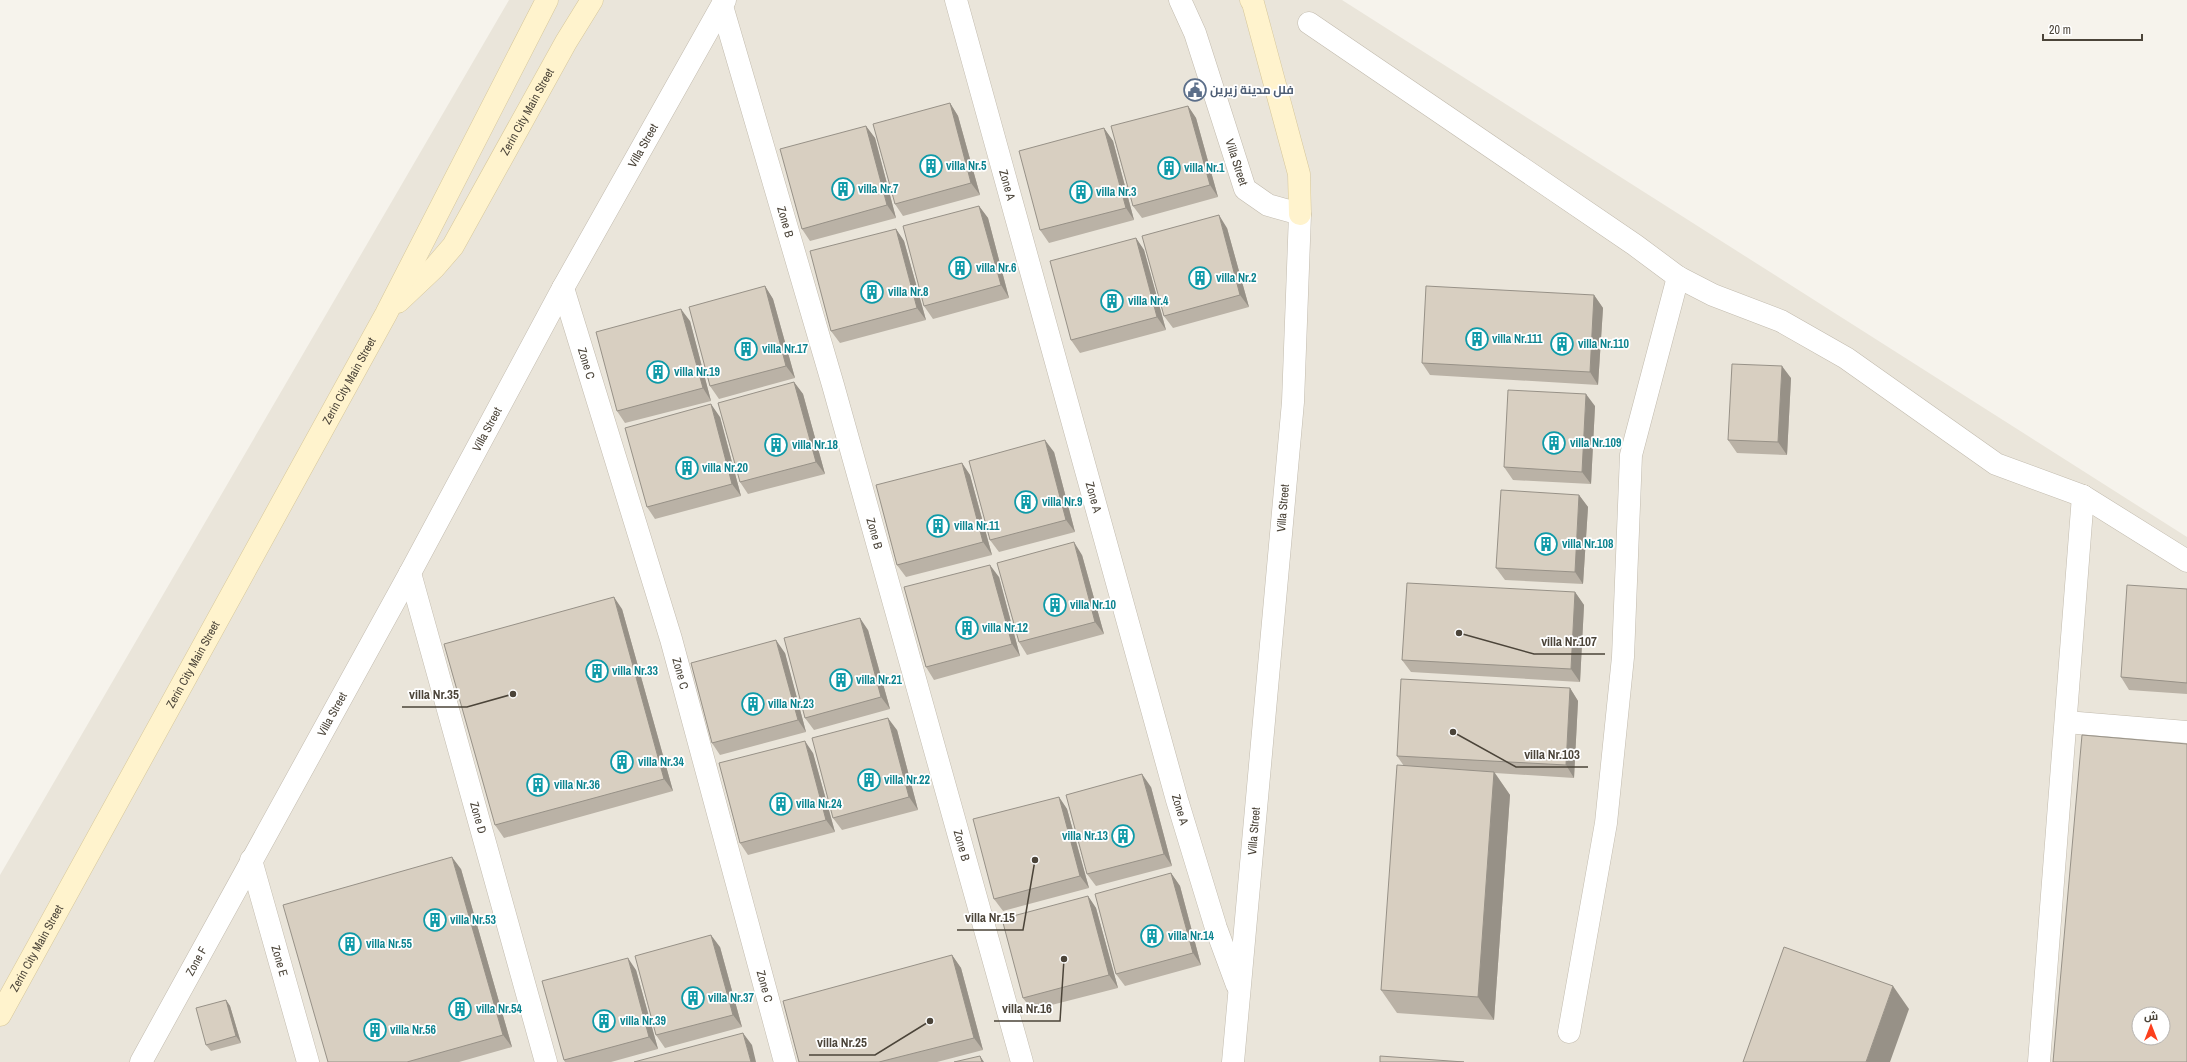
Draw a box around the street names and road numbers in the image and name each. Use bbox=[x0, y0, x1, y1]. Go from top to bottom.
street label: Zerin City Main Street bbox=[497, 65, 558, 158]
street label: Villa Street bbox=[624, 120, 662, 170]
street label: Villa Street bbox=[1221, 137, 1251, 188]
street label: Zone A bbox=[995, 168, 1019, 203]
street label: Zone B bbox=[773, 204, 798, 240]
street label: Zerin City Main Street bbox=[319, 334, 380, 427]
street label: Zone C bbox=[574, 346, 599, 381]
street label: Villa Street bbox=[469, 404, 506, 454]
street label: Zone A bbox=[1082, 480, 1105, 515]
street label: Villa Street bbox=[1273, 483, 1293, 533]
street label: Zone B bbox=[862, 516, 887, 551]
street label: Zerin City Main Street bbox=[163, 618, 223, 711]
street label: Zone C bbox=[668, 656, 692, 691]
street label: Villa Street bbox=[314, 689, 351, 739]
street label: Zone A bbox=[1168, 792, 1192, 827]
street label: Zone D bbox=[466, 800, 490, 835]
street label: Villa Street bbox=[1244, 806, 1264, 856]
street label: Zone B bbox=[950, 828, 974, 863]
street label: Zerin City Main Street bbox=[6, 902, 67, 995]
street label: Zone F bbox=[182, 944, 211, 979]
street label: Zone E bbox=[267, 944, 292, 979]
street label: Zone C bbox=[753, 969, 777, 1004]

